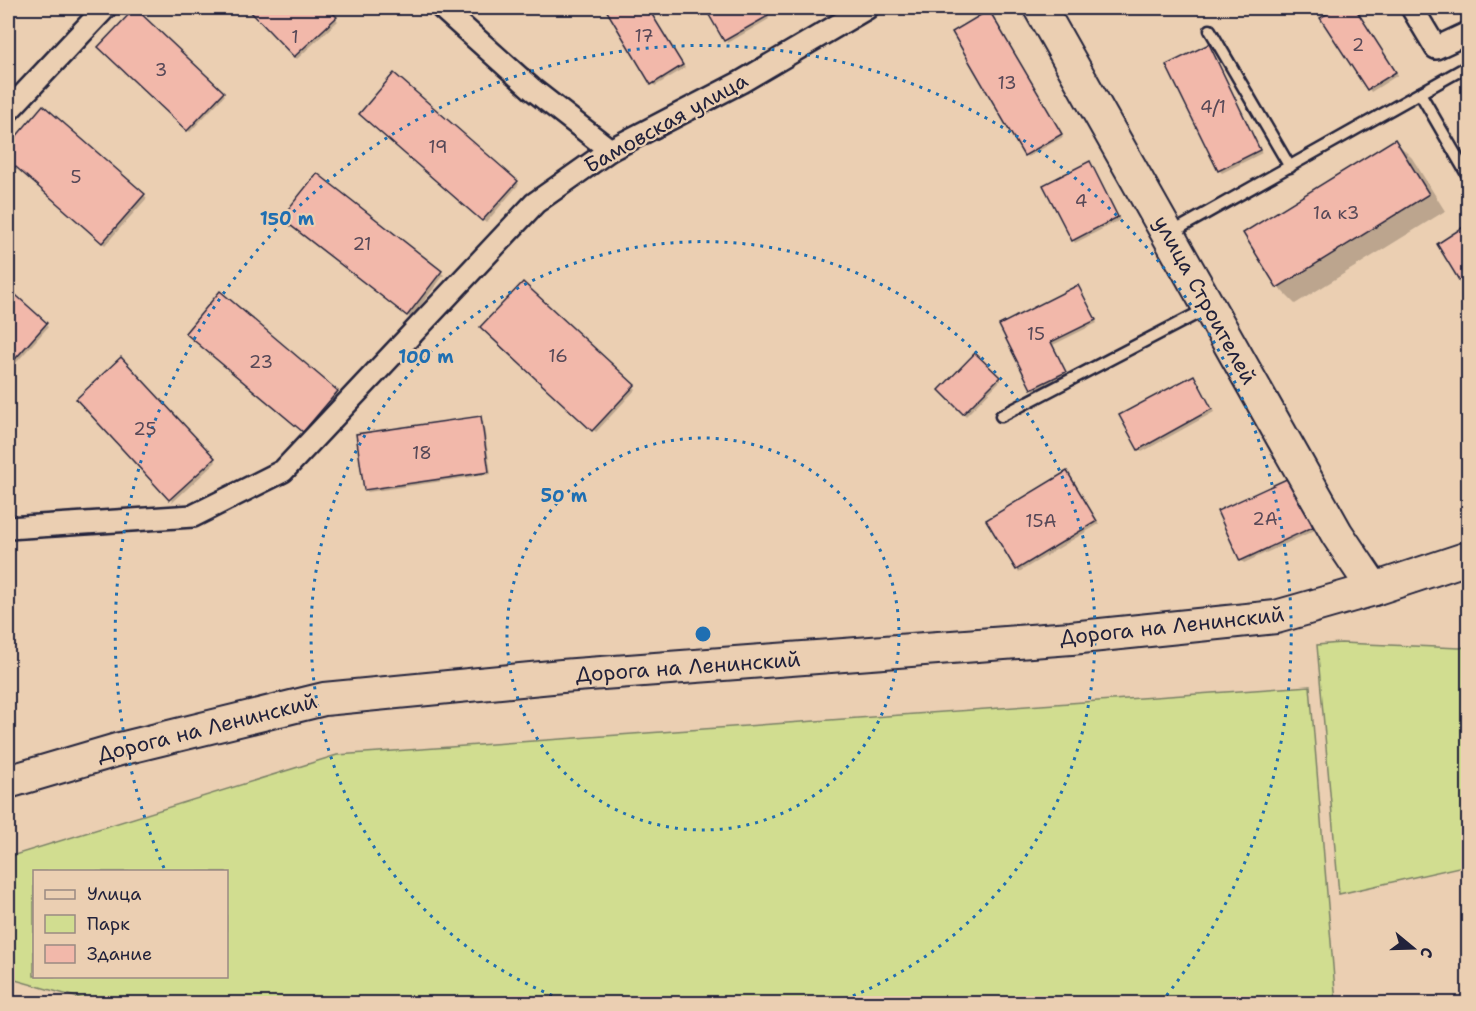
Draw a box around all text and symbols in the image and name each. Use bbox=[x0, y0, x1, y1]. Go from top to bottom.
house number: 17 bbox=[634, 24, 654, 48]
house number: 1 bbox=[291, 25, 299, 49]
house number: 2 bbox=[1352, 33, 1364, 57]
house number: 3 bbox=[155, 58, 167, 82]
street label: Бамовская улица bbox=[579, 66, 753, 180]
house number: 13 bbox=[997, 71, 1017, 95]
house number: 4/1 bbox=[1200, 95, 1226, 119]
house number: 19 bbox=[428, 135, 448, 159]
house number: 5 bbox=[70, 165, 82, 189]
house number: 4 bbox=[1075, 189, 1087, 213]
house number: 1а к3 bbox=[1313, 201, 1359, 225]
text: 150 m bbox=[260, 207, 315, 231]
street label: улица Строителей bbox=[1147, 211, 1263, 390]
house number: 21 bbox=[352, 232, 372, 256]
house number: 15 bbox=[1027, 322, 1045, 346]
house number: 16 bbox=[548, 344, 568, 368]
text: 100 m bbox=[398, 345, 454, 369]
house number: 23 bbox=[249, 350, 273, 374]
house number: 25 bbox=[133, 417, 157, 441]
house number: 18 bbox=[412, 441, 432, 465]
text: 50 m bbox=[541, 484, 588, 508]
house number: 2А bbox=[1252, 507, 1278, 531]
house number: 15А bbox=[1025, 509, 1057, 533]
street label: Дорога на Ленинский bbox=[1058, 600, 1286, 652]
centre of rings bbox=[693, 624, 713, 644]
street label: Дорога на Ленинский bbox=[574, 645, 802, 689]
street label: Дорога на Ленинский bbox=[94, 687, 320, 769]
legend bbox=[33, 870, 228, 978]
text: Улица bbox=[87, 882, 141, 906]
text: Парк bbox=[87, 912, 130, 936]
north arrow bbox=[1383, 918, 1443, 978]
text: Здание bbox=[87, 942, 152, 966]
text: С bbox=[1415, 945, 1438, 961]

